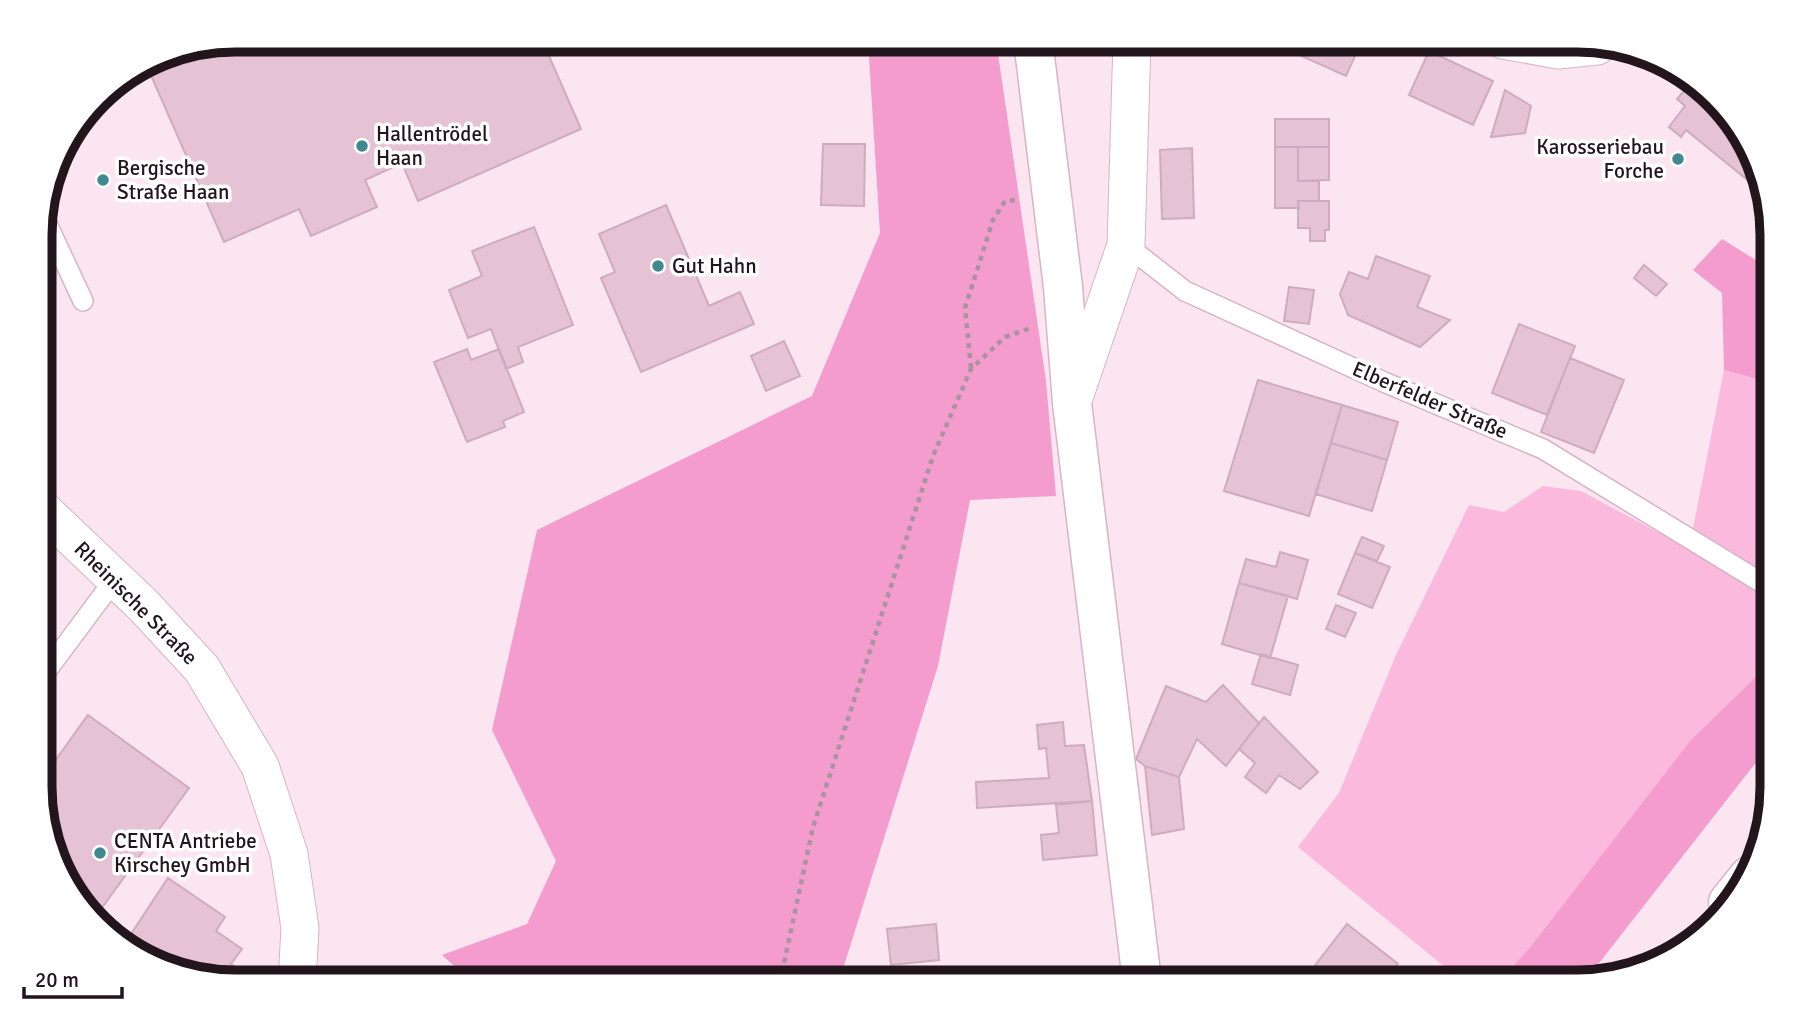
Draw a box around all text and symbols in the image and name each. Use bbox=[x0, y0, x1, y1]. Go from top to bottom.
place label: Hallentrödel Haan bbox=[376, 121, 488, 171]
place label: Karosseriebau Forche bbox=[1536, 134, 1664, 184]
marker: Hallentrödel Haan bbox=[354, 138, 370, 154]
marker: Karosseriebau Forche bbox=[1670, 151, 1686, 167]
place label: Bergische Straße Haan bbox=[117, 155, 229, 205]
marker: Bergische Straße Haan bbox=[95, 172, 111, 188]
place label: Gut Hahn bbox=[672, 253, 757, 279]
marker: Gut Hahn bbox=[650, 258, 666, 274]
street label: Elberfelder Straße bbox=[1348, 356, 1512, 444]
street label: Rheinische Straße bbox=[69, 536, 203, 670]
place label: CENTA Antriebe Kirschey GmbH bbox=[114, 828, 257, 878]
marker: CENTA Antriebe Kirschey GmbH bbox=[92, 845, 108, 861]
scale bar bbox=[24, 956, 122, 1000]
text: 20 m bbox=[35, 967, 79, 993]

